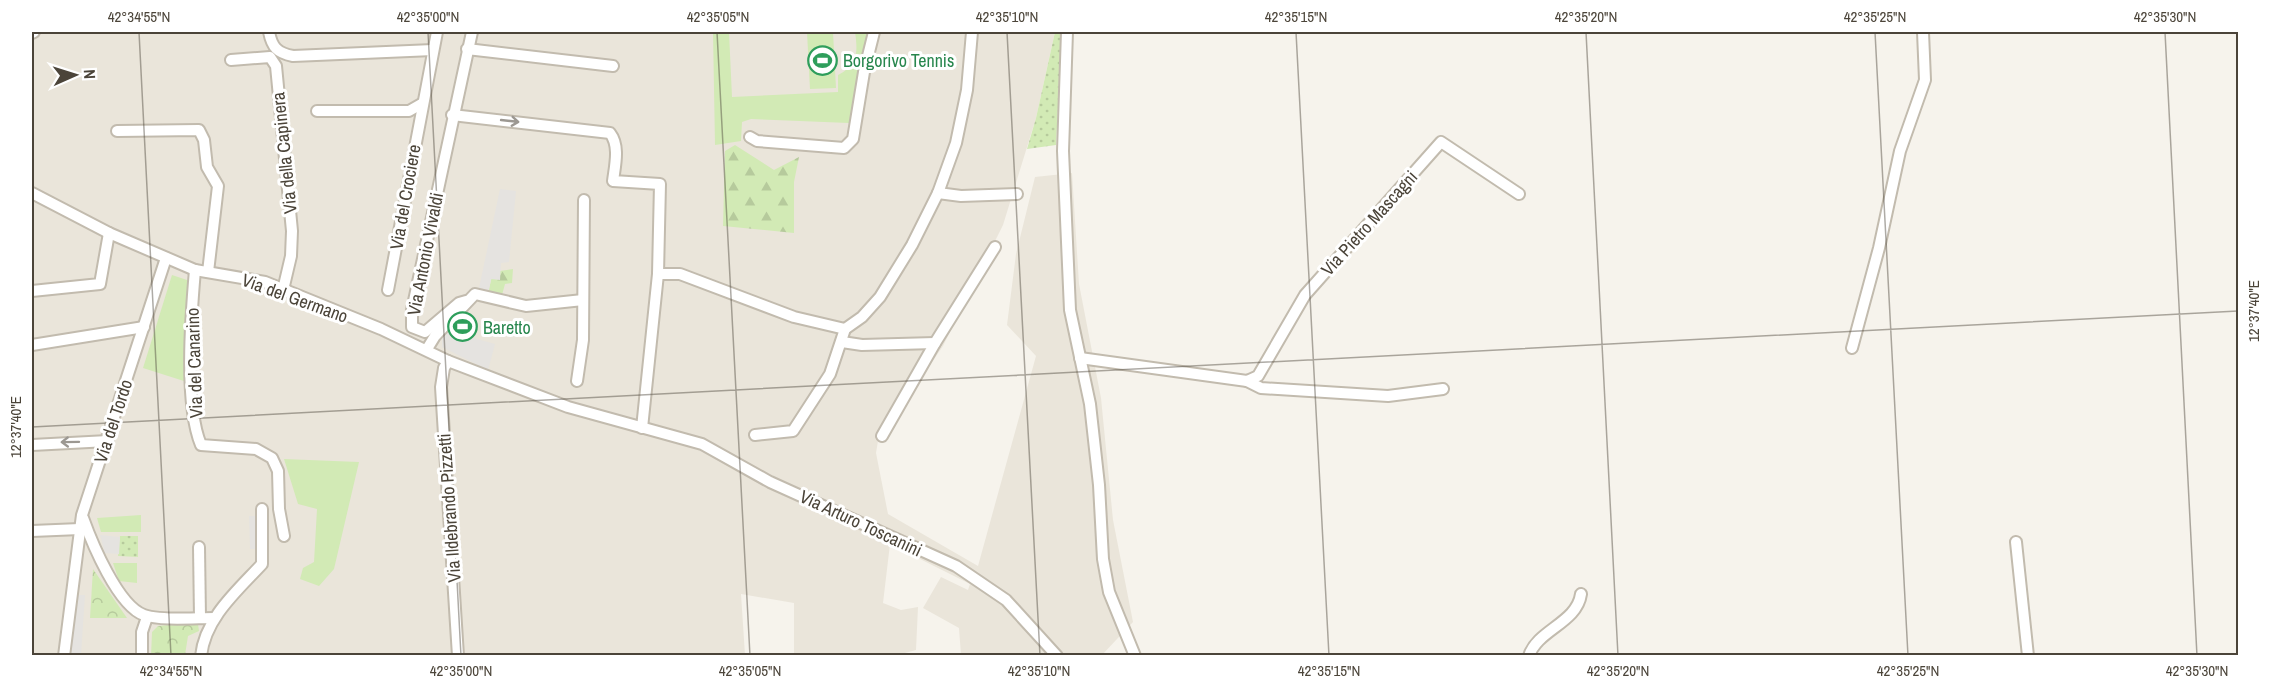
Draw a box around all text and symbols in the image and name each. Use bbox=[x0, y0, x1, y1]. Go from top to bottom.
text: 42°34'55"N bbox=[108, 6, 170, 27]
text: 42°35'00"N bbox=[397, 6, 459, 27]
text: 42°35'05"N bbox=[687, 6, 749, 27]
text: 42°35'10"N bbox=[976, 6, 1038, 27]
text: 42°35'15"N bbox=[1265, 6, 1327, 27]
text: 42°35'20"N bbox=[1555, 6, 1617, 27]
text: 42°35'25"N bbox=[1844, 6, 1906, 27]
text: 42°35'30"N bbox=[2134, 6, 2196, 27]
sports icon: Borgorivo Tennis bbox=[806, 44, 838, 76]
north arrow bbox=[45, 45, 105, 105]
place label: Borgorivo Tennis bbox=[843, 48, 954, 73]
text: N bbox=[79, 69, 101, 80]
street label: Via della Capinera bbox=[265, 91, 303, 215]
one-way arrow bbox=[500, 116, 520, 127]
street label: Via del Crociere bbox=[383, 142, 427, 252]
street label: Via Pietro Mascagni bbox=[1315, 165, 1423, 281]
street label: Via Antonio Vivaldi bbox=[401, 190, 449, 318]
street label: Via del Germano bbox=[238, 267, 352, 329]
text: 12°37'40"E bbox=[2243, 280, 2264, 342]
street label: Via del Canarino bbox=[180, 307, 208, 419]
sports icon: Baretto bbox=[446, 311, 478, 343]
place label: Baretto bbox=[483, 315, 531, 340]
street label: Via del Tordo bbox=[88, 376, 138, 466]
text: 12°37'40"E bbox=[5, 396, 26, 458]
street label: Via Ildebrando Pizzetti bbox=[431, 433, 467, 583]
one-way arrow bbox=[60, 436, 80, 448]
street label: Via Arturo Toscanini bbox=[796, 484, 926, 562]
text: 42°34'55"N bbox=[140, 660, 202, 681]
text: 42°35'00"N bbox=[430, 660, 492, 681]
text: 42°35'05"N bbox=[719, 660, 781, 681]
text: 42°35'10"N bbox=[1008, 660, 1070, 681]
text: 42°35'15"N bbox=[1298, 660, 1360, 681]
text: 42°35'20"N bbox=[1587, 660, 1649, 681]
text: 42°35'25"N bbox=[1877, 660, 1939, 681]
text: 42°35'30"N bbox=[2166, 660, 2228, 681]

